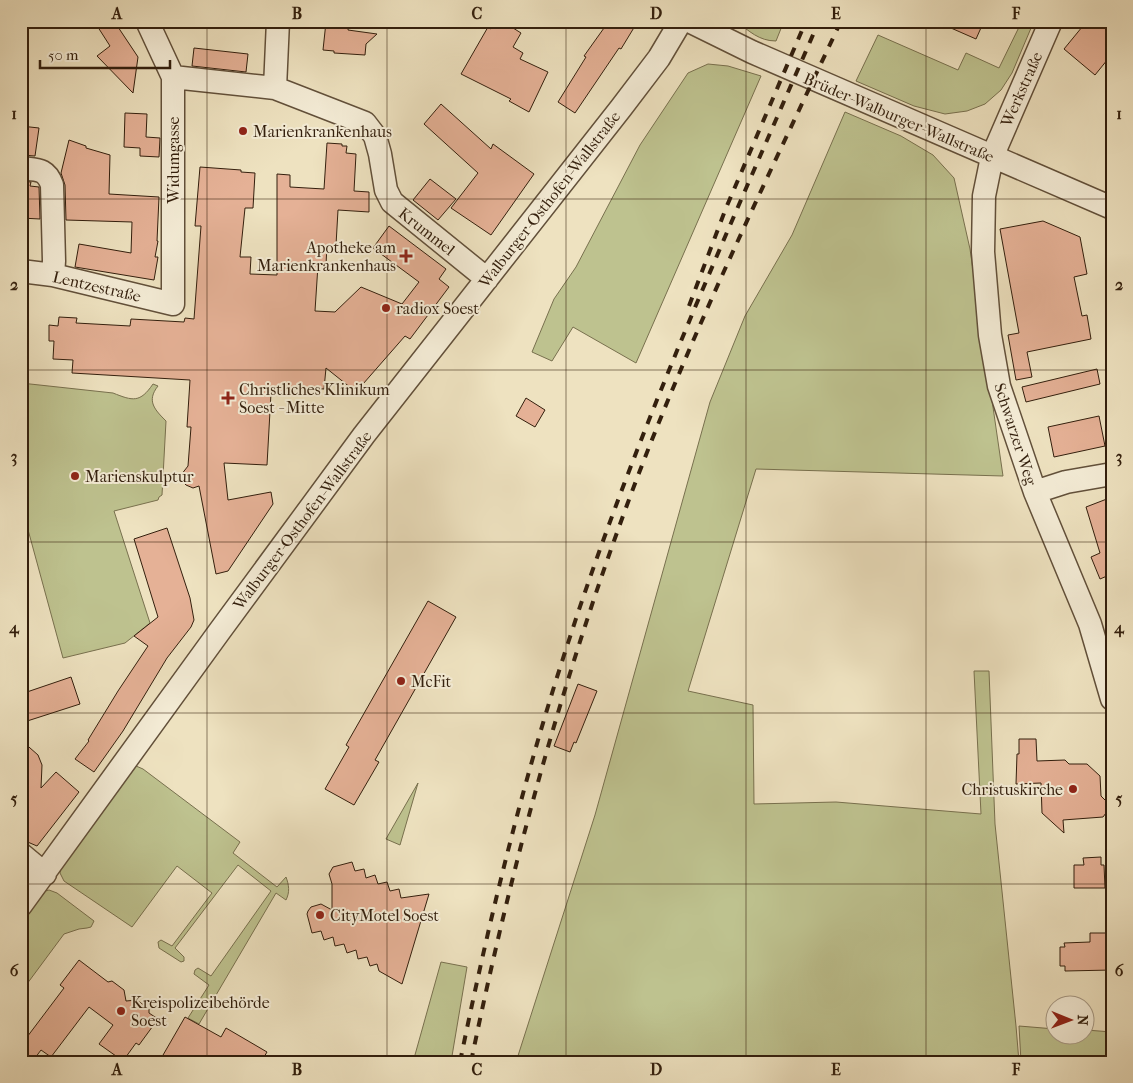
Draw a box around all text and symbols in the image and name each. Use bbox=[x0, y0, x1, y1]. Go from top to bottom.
text: A bbox=[111, 4, 123, 23]
text: B bbox=[292, 4, 302, 23]
text: C bbox=[472, 4, 483, 23]
text: D bbox=[650, 4, 662, 23]
text: E bbox=[831, 4, 841, 23]
text: F bbox=[1011, 4, 1021, 23]
scale bar bbox=[40, 38, 170, 70]
text: 50 m bbox=[48, 46, 79, 64]
street label: Werkstraße bbox=[996, 49, 1046, 130]
street label: Brüder-Walburger-Wallstraße bbox=[801, 69, 997, 166]
text: 1 bbox=[11, 104, 17, 123]
text: 1 bbox=[1116, 104, 1122, 123]
street label: Walburger-Osthofen-Wallstraße bbox=[474, 107, 624, 292]
street label: Widumgasse bbox=[164, 116, 183, 204]
place label: Marienkrankenhaus bbox=[253, 122, 392, 141]
marker: Marienkrankenhaus bbox=[237, 125, 249, 137]
street label: Krummel bbox=[395, 203, 459, 260]
place label: Apotheke am Marienkrankenhaus bbox=[257, 238, 397, 275]
marker: Apotheke am Marienkrankenhaus bbox=[400, 250, 412, 262]
street label: Lentzestraße bbox=[51, 267, 143, 306]
text: 2 bbox=[10, 275, 18, 294]
text: 2 bbox=[1115, 275, 1123, 294]
place label: radiox Soest bbox=[396, 299, 479, 318]
marker: radiox Soest bbox=[380, 302, 392, 314]
place label: Christliches Klinikum Soest - Mitte bbox=[239, 380, 390, 417]
street label: Schwarzer Weg bbox=[990, 381, 1041, 488]
marker: Christliches Klinikum Soest - Mitte bbox=[221, 391, 235, 405]
street label: Walburger-Osthofen-Wallstraße bbox=[228, 427, 376, 614]
text: 3 bbox=[11, 447, 17, 467]
text: 3 bbox=[1116, 447, 1122, 467]
place label: Marienskulptur bbox=[85, 467, 194, 486]
marker: Marienskulptur bbox=[69, 470, 81, 482]
text: 4 bbox=[8, 618, 20, 638]
text: 4 bbox=[1113, 618, 1125, 638]
place label: McFit bbox=[411, 672, 452, 691]
marker: McFit bbox=[395, 675, 407, 687]
place label: Christuskirche bbox=[962, 780, 1063, 799]
marker: Christuskirche bbox=[1067, 783, 1079, 795]
text: 5 bbox=[11, 789, 18, 808]
text: 5 bbox=[1116, 789, 1123, 808]
place label: CityMotel Soest bbox=[330, 906, 439, 925]
marker: CityMotel Soest bbox=[314, 909, 326, 921]
text: 6 bbox=[10, 961, 19, 980]
text: 6 bbox=[1115, 961, 1124, 980]
place label: Kreispolizeibehörde Soest bbox=[131, 993, 270, 1030]
north arrow bbox=[1046, 996, 1096, 1046]
marker: Kreispolizeibehörde Soest bbox=[115, 1005, 127, 1017]
text: N bbox=[1074, 1015, 1091, 1026]
text: A bbox=[111, 1060, 123, 1079]
text: B bbox=[292, 1060, 302, 1079]
text: C bbox=[472, 1060, 483, 1079]
text: D bbox=[650, 1060, 662, 1079]
text: E bbox=[831, 1060, 841, 1079]
text: F bbox=[1011, 1060, 1021, 1079]

